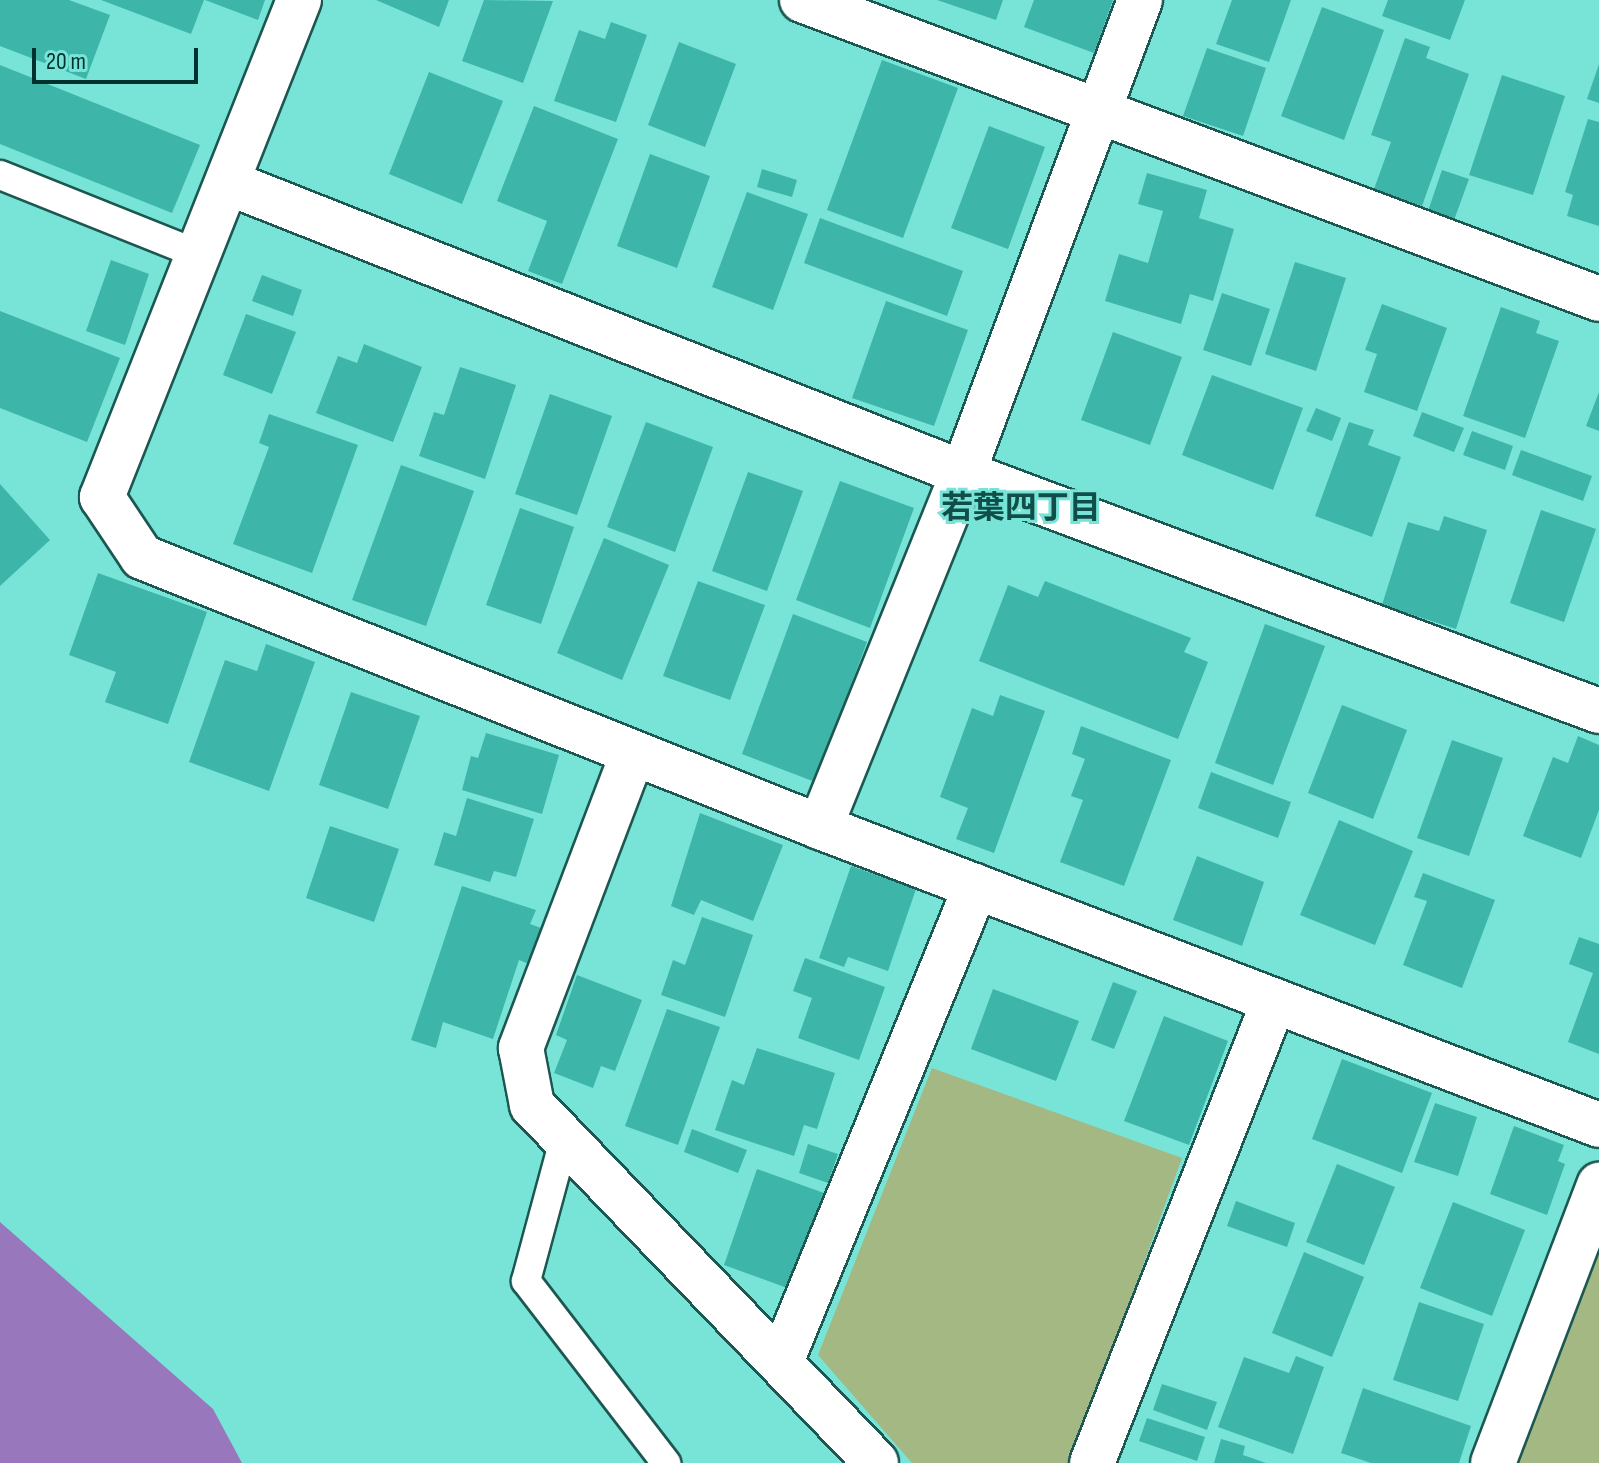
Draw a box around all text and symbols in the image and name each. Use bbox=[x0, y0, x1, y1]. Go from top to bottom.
scale bar bbox=[36, 32, 202, 82]
text: 20 m bbox=[46, 47, 86, 76]
district label: 若葉四丁目 bbox=[941, 490, 1101, 528]

